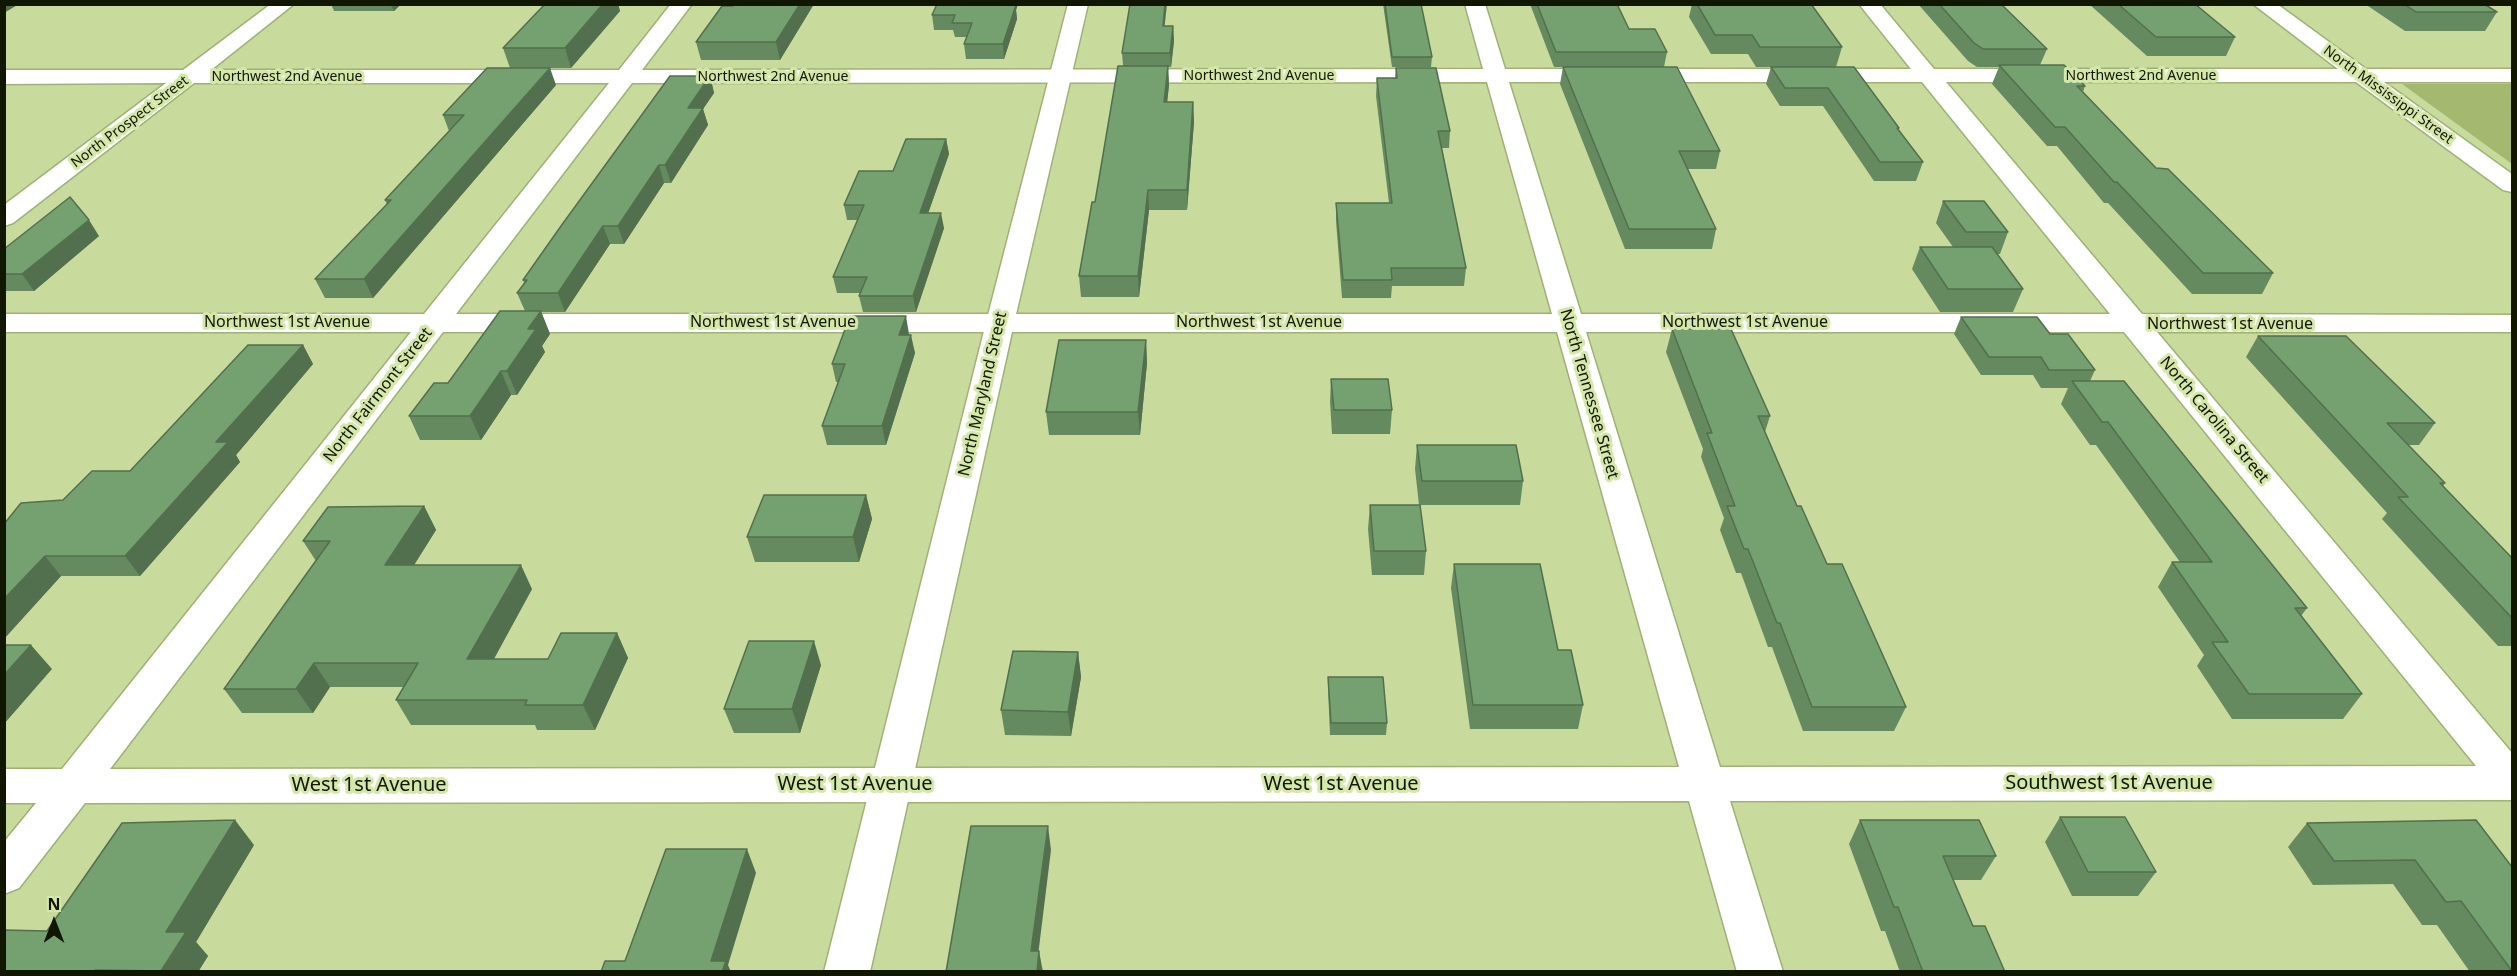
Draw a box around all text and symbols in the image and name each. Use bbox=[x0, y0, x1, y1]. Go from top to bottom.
street label: North Mississippi Street bbox=[2320, 42, 2456, 148]
street label: Northwest 2nd Avenue bbox=[1184, 68, 1334, 84]
street label: Northwest 2nd Avenue bbox=[2066, 68, 2216, 84]
street label: Northwest 2nd Avenue bbox=[212, 69, 362, 85]
street label: Northwest 2nd Avenue bbox=[698, 69, 848, 85]
street label: North Prospect Street bbox=[68, 72, 192, 172]
street label: North Tennessee Street bbox=[1556, 307, 1622, 481]
street label: North Maryland Street bbox=[955, 310, 1011, 478]
street label: Northwest 1st Avenue bbox=[204, 312, 370, 332]
street label: Northwest 1st Avenue bbox=[690, 312, 856, 332]
street label: Northwest 1st Avenue bbox=[1176, 312, 1342, 332]
street label: Northwest 1st Avenue bbox=[1662, 312, 1828, 332]
street label: Northwest 1st Avenue bbox=[2147, 314, 2313, 334]
street label: North Fairmont Street bbox=[320, 324, 436, 466]
street label: North Carolina Street bbox=[2155, 353, 2273, 487]
street label: Southwest 1st Avenue bbox=[2005, 771, 2213, 795]
street label: West 1st Avenue bbox=[777, 772, 933, 796]
street label: West 1st Avenue bbox=[1263, 772, 1419, 796]
street label: West 1st Avenue bbox=[291, 773, 447, 797]
north arrow bbox=[24, 892, 84, 952]
text: N bbox=[47, 893, 61, 915]

